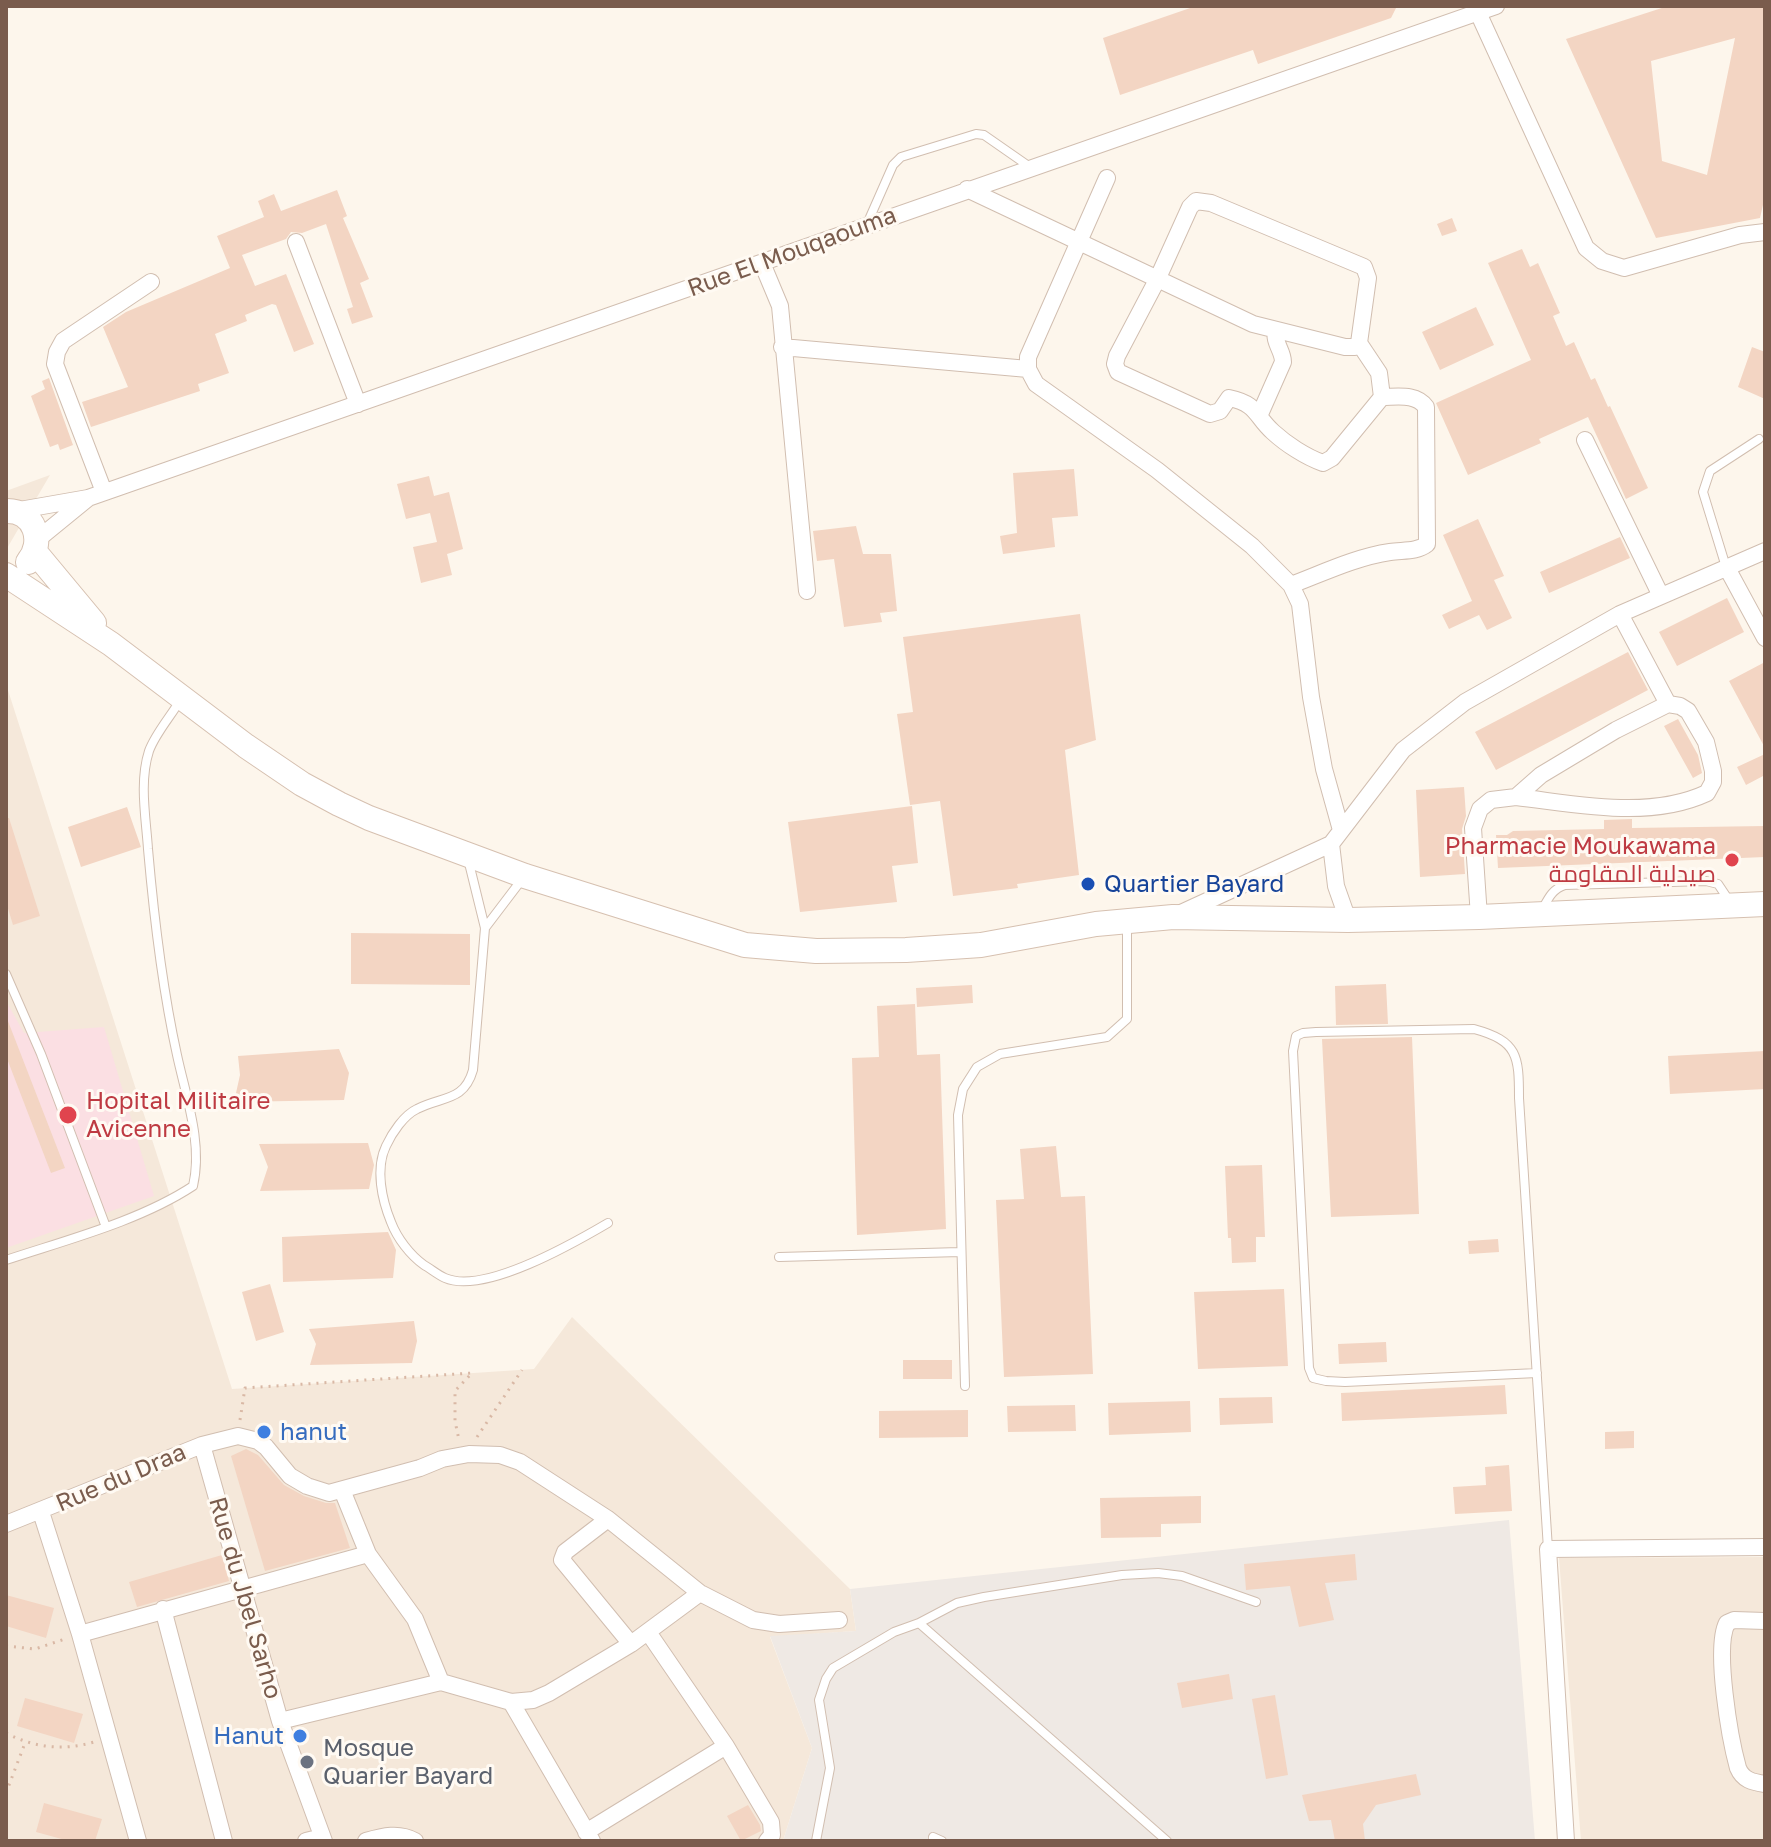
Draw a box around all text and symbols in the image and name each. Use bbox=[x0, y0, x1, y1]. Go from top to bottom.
street label: Rue El Mouqaouma bbox=[684, 201, 900, 303]
place label: Pharmacie Moukawama صيدلية المقاومة bbox=[1445, 832, 1716, 888]
marker: Pharmacie Moukawama صيدلية المقاومة bbox=[1723, 851, 1741, 869]
place label: Quartier Bayard bbox=[1104, 870, 1284, 898]
marker: Quartier Bayard bbox=[1079, 875, 1097, 893]
place label: Hopital Militaire Avicenne bbox=[86, 1087, 270, 1143]
marker: Hopital Militaire Avicenne bbox=[57, 1104, 79, 1126]
place label: hanut bbox=[280, 1418, 347, 1446]
marker: hanut bbox=[255, 1423, 273, 1441]
street label: Rue du Draa bbox=[52, 1438, 190, 1518]
street label: Rue du Jbel Sarho bbox=[202, 1494, 288, 1702]
place label: Hanut bbox=[213, 1722, 284, 1750]
marker: Hanut bbox=[291, 1727, 309, 1745]
place label: Mosque Quarier Bayard bbox=[323, 1734, 493, 1790]
marker: Mosque Quarier Bayard bbox=[298, 1753, 316, 1771]

